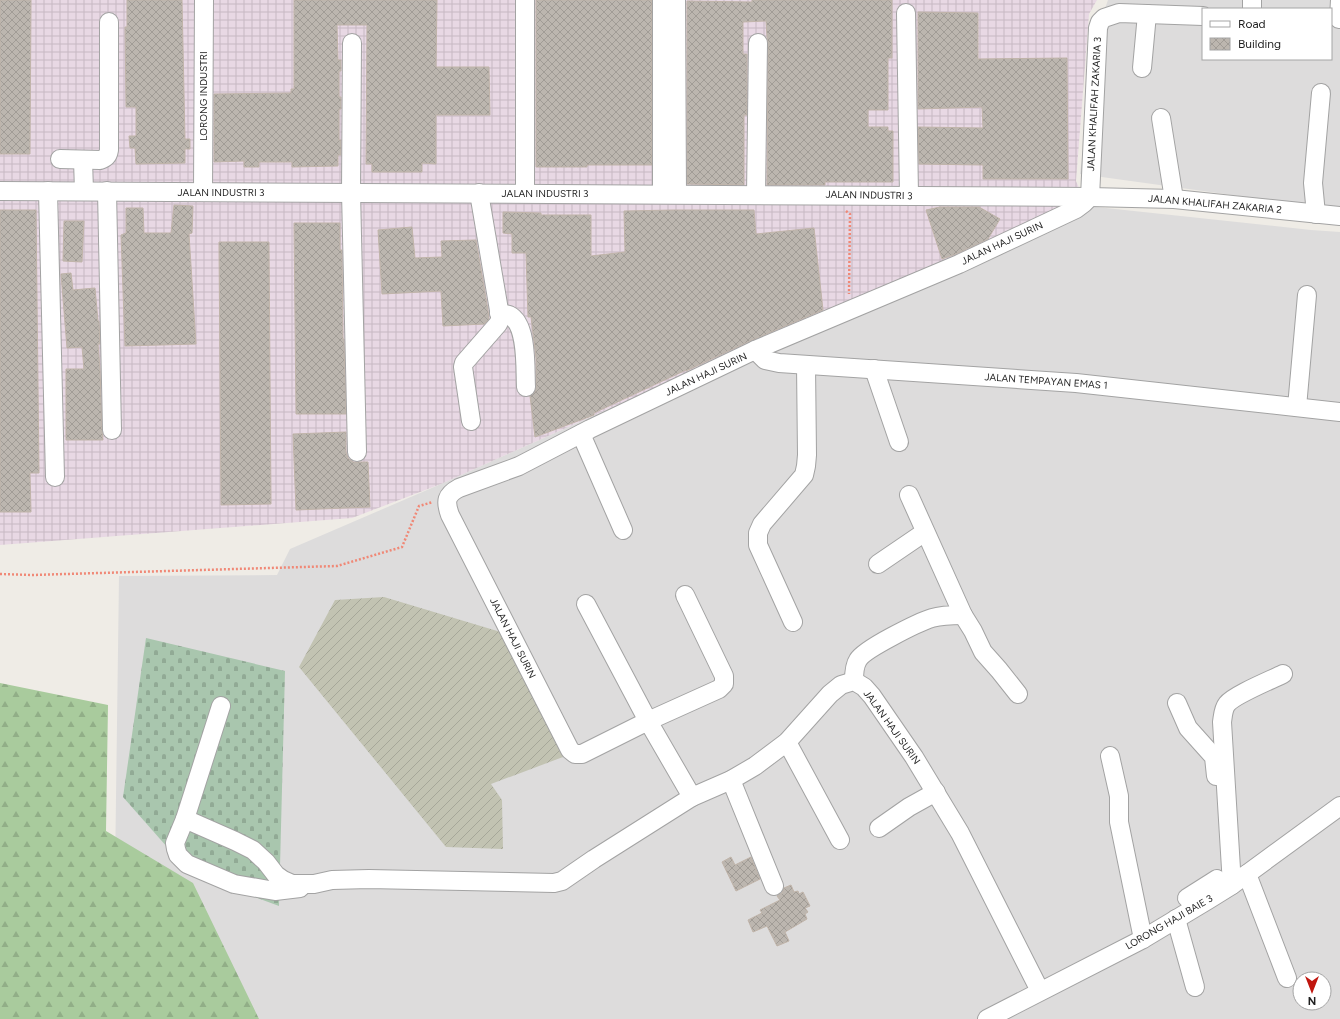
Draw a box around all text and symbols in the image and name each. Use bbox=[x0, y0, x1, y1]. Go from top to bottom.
legend bbox=[1202, 8, 1332, 60]
text: Road bbox=[1238, 17, 1266, 31]
street label: JALAN KHALIFAH ZAKARIA 3 bbox=[1084, 37, 1104, 171]
text: Building bbox=[1238, 37, 1281, 51]
street label: LORONG INDUSTRI bbox=[197, 51, 210, 141]
street label: JALAN INDUSTRI 3 bbox=[177, 186, 265, 199]
street label: JALAN INDUSTRI 3 bbox=[501, 187, 589, 200]
street label: JALAN INDUSTRI 3 bbox=[825, 188, 913, 202]
street label: JALAN KHALIFAH ZAKARIA 2 bbox=[1147, 192, 1283, 216]
street label: JALAN HAJI SURIN bbox=[959, 218, 1045, 268]
street label: JALAN HAJI SURIN bbox=[663, 349, 749, 399]
street label: JALAN TEMPAYAN EMAS 1 bbox=[984, 370, 1108, 392]
street label: JALAN HAJI SURIN bbox=[487, 596, 539, 680]
street label: JALAN HAJI SURIN bbox=[861, 687, 923, 767]
street label: LORONG HAJI BAIE 3 bbox=[1123, 892, 1215, 952]
north arrow bbox=[1292, 971, 1332, 1011]
text: N bbox=[1308, 994, 1316, 1007]

